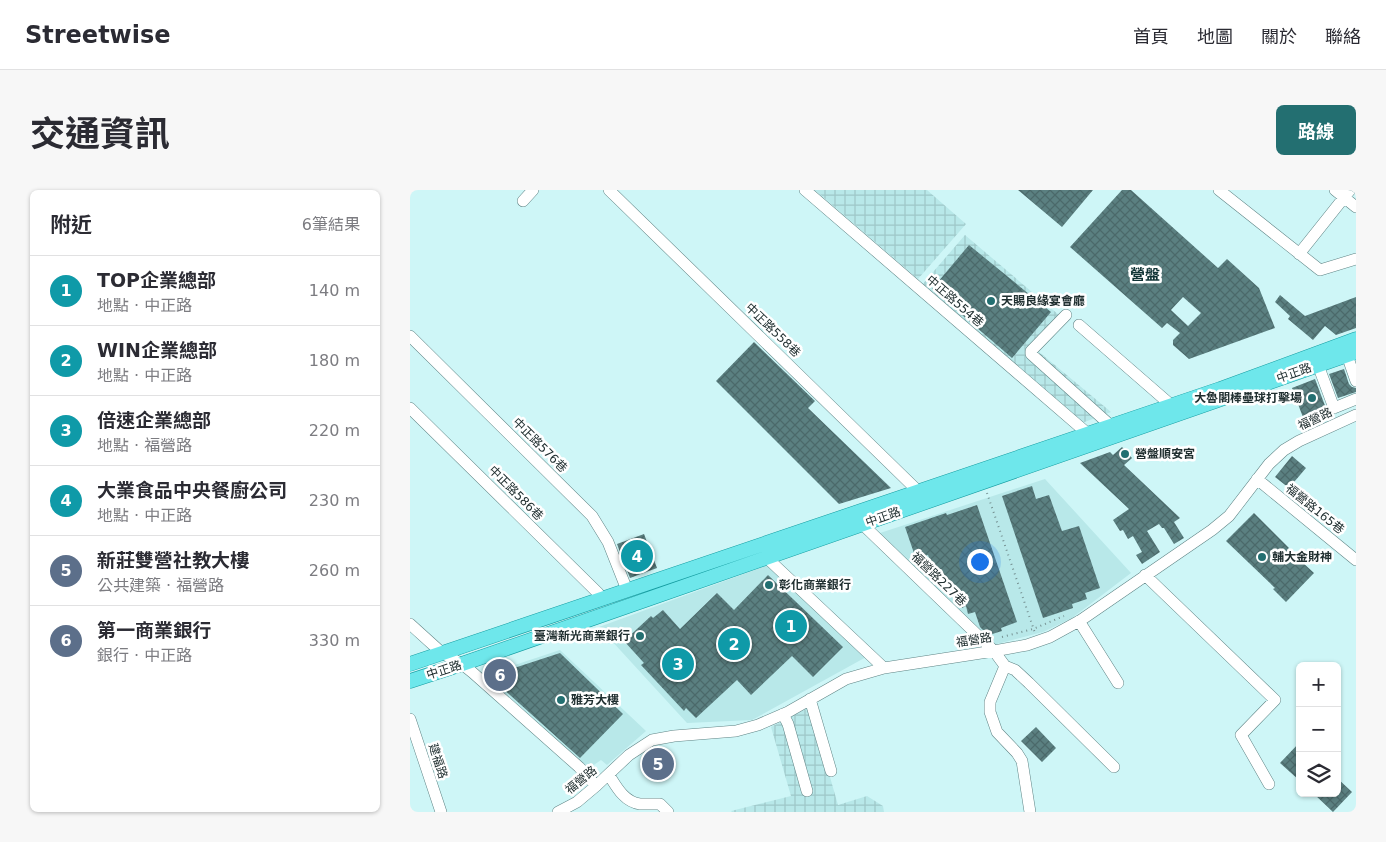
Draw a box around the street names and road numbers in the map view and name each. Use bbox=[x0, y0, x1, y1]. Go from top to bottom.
street label: 中正路554巷 bbox=[924, 272, 986, 330]
street label: 中正路558巷 bbox=[743, 300, 803, 360]
street label: 中正路 bbox=[1275, 361, 1313, 385]
street label: 福營路 bbox=[1296, 405, 1334, 433]
street label: 中正路576巷 bbox=[510, 415, 570, 475]
street label: 中正路586巷 bbox=[486, 463, 546, 523]
street label: 福營路165巷 bbox=[1283, 481, 1347, 537]
street label: 中正路 bbox=[864, 505, 902, 529]
street label: 福營路227巷 bbox=[909, 549, 969, 609]
street label: 福營路 bbox=[955, 630, 993, 650]
street label: 中正路 bbox=[425, 658, 463, 682]
street label: 建福路 bbox=[426, 742, 450, 780]
street label: 福營路 bbox=[563, 763, 599, 797]

